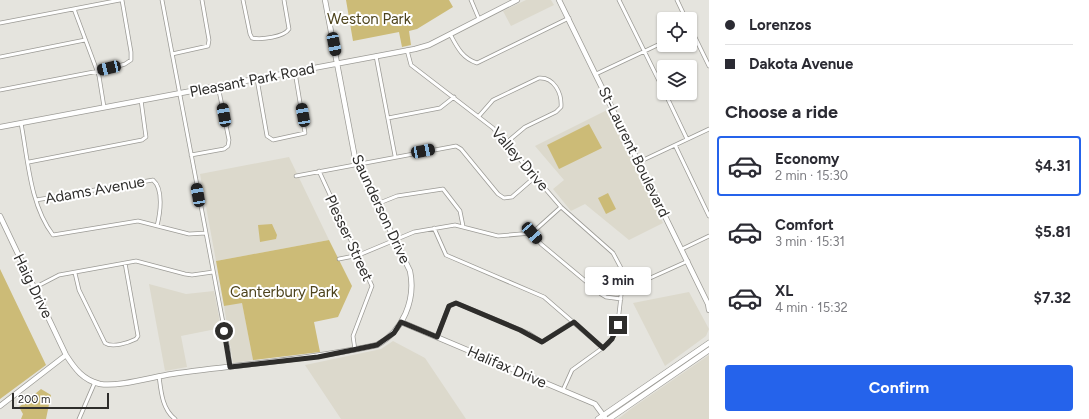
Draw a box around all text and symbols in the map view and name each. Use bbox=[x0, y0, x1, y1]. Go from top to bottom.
park label: Weston Park bbox=[327, 10, 412, 28]
map controls bbox=[657, 12, 697, 100]
button: locate bbox=[657, 12, 697, 52]
text: Lorenzos bbox=[749, 16, 811, 34]
car bbox=[326, 31, 342, 57]
text: Dakota Avenue bbox=[749, 55, 853, 73]
car bbox=[96, 59, 122, 77]
street label: Pleasant Park Road bbox=[188, 59, 316, 101]
button: layers bbox=[657, 60, 697, 100]
street label: St-Laurent Boulevard bbox=[595, 84, 673, 220]
text: Choose a ride bbox=[725, 101, 838, 123]
car bbox=[216, 102, 232, 128]
car bbox=[295, 102, 311, 128]
street label: Valley Drive bbox=[488, 124, 552, 194]
car bbox=[410, 143, 436, 159]
icon: car bbox=[727, 148, 763, 184]
text: Economy bbox=[775, 150, 840, 168]
street label: Saunderson Drive bbox=[348, 152, 414, 266]
text: $4.31 bbox=[1035, 157, 1071, 175]
text: 2 min · 15:30 bbox=[775, 168, 848, 183]
street label: Adams Avenue bbox=[44, 172, 146, 208]
car bbox=[190, 182, 206, 208]
street label: Plesser Street bbox=[321, 192, 377, 284]
icon: car bbox=[727, 214, 763, 250]
text: Comfort bbox=[775, 216, 834, 234]
car bbox=[520, 220, 544, 246]
text: $5.81 bbox=[1035, 223, 1071, 241]
text: 3 min · 15:31 bbox=[775, 234, 845, 249]
street label: Haig Drive bbox=[10, 251, 56, 321]
callout: 3 min bbox=[585, 267, 651, 295]
text: 3 min bbox=[602, 273, 634, 288]
icon: car bbox=[727, 280, 763, 316]
text: XL bbox=[775, 282, 793, 300]
park label: Canterbury Park bbox=[230, 283, 339, 301]
text: $7.32 bbox=[1034, 289, 1071, 307]
text: 4 min · 15:32 bbox=[775, 300, 848, 315]
route end bbox=[609, 316, 627, 334]
route start bbox=[215, 322, 233, 340]
street label: Halifax Drive bbox=[465, 342, 549, 392]
button: Confirm bbox=[725, 365, 1073, 411]
scale bar bbox=[12, 391, 109, 410]
text: 200 m bbox=[18, 393, 50, 406]

